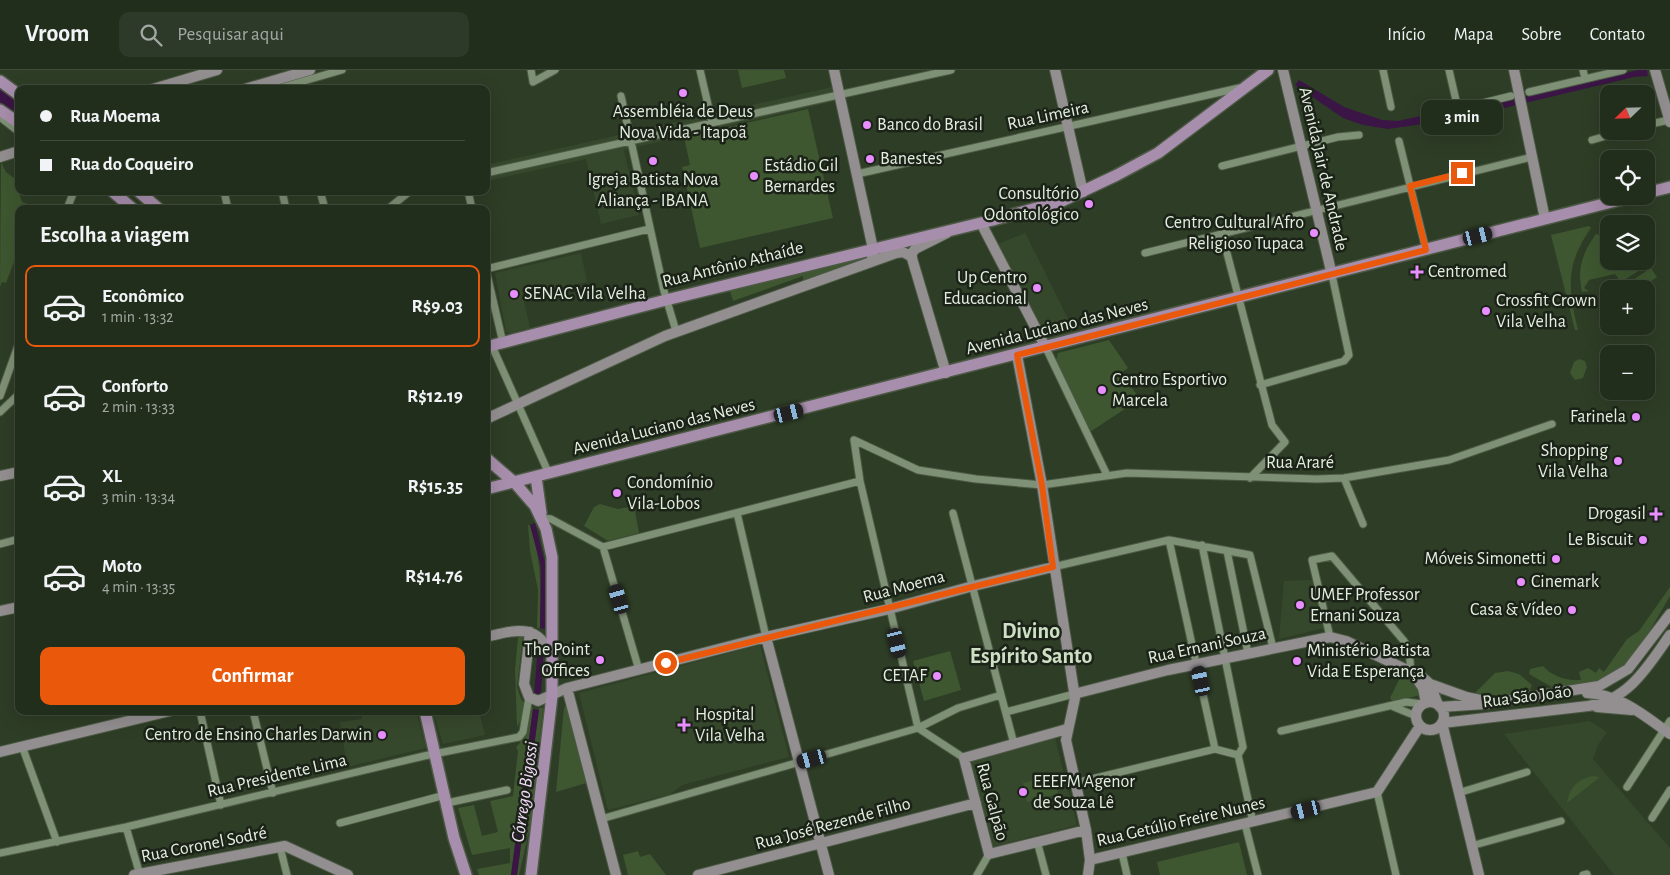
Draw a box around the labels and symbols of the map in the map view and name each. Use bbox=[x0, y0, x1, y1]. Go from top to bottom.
street label: Avenida Jair de Andrade bbox=[1295, 85, 1351, 253]
north arrow bbox=[1600, 85, 1655, 140]
marker: Assembléia de Deus Nova Vida - Itapoã bbox=[677, 87, 689, 99]
street label: Rua Limeira bbox=[1006, 99, 1090, 133]
callout: 3 min bbox=[1421, 101, 1503, 136]
place label: Assembléia de Deus Nova Vida - Itapoã bbox=[613, 103, 753, 142]
place label: Banco do Brasil bbox=[877, 116, 983, 134]
marker: Banco do Brasil bbox=[861, 119, 873, 131]
place label: Banestes bbox=[880, 150, 943, 168]
marker: Banestes bbox=[864, 153, 876, 165]
marker: Igreja Batista Nova Aliança - IBANA bbox=[647, 155, 659, 167]
place label: Estádio Gil Bernardes bbox=[764, 157, 838, 196]
route end bbox=[1451, 162, 1473, 184]
marker: Estádio Gil Bernardes bbox=[748, 170, 760, 182]
place label: Igreja Batista Nova Aliança - IBANA bbox=[587, 171, 719, 210]
place label: Consultório Odontológico bbox=[984, 185, 1079, 224]
marker: Consultório Odontológico bbox=[1083, 198, 1095, 210]
place label: Centro Cultural Afro Religioso Tupaca bbox=[1165, 214, 1304, 253]
car bbox=[1461, 225, 1494, 247]
marker: Centro Cultural Afro Religioso Tupaca bbox=[1308, 227, 1320, 239]
street label: Rua Antônio Athaíde bbox=[661, 239, 805, 291]
place label: Centromed bbox=[1428, 263, 1507, 281]
marker: Centromed bbox=[1410, 265, 1424, 279]
place label: Up Centro Educacional bbox=[943, 269, 1027, 308]
marker: Up Centro Educacional bbox=[1031, 282, 1043, 294]
place label: SENAC Vila Velha bbox=[524, 285, 646, 303]
marker: SENAC Vila Velha bbox=[508, 288, 520, 300]
place label: Crossfit Crown Vila Velha bbox=[1496, 292, 1596, 331]
street label: Avenida Luciano das Neves bbox=[964, 296, 1150, 358]
marker: Crossfit Crown Vila Velha bbox=[1480, 305, 1492, 317]
place label: Centro Esportivo Marcela bbox=[1112, 371, 1227, 410]
marker: Centro Esportivo Marcela bbox=[1096, 384, 1108, 396]
street label: Avenida Luciano das Neves bbox=[571, 396, 757, 458]
car bbox=[772, 402, 805, 424]
place label: Farinela bbox=[1570, 408, 1626, 426]
marker: Farinela bbox=[1630, 411, 1642, 423]
place label: Shopping Vila Velha bbox=[1538, 442, 1608, 481]
street label: Rua Araré bbox=[1266, 454, 1334, 472]
marker: Shopping Vila Velha bbox=[1612, 455, 1624, 467]
place label: Condomínio Vila-Lobos bbox=[627, 474, 713, 513]
marker: Condomínio Vila-Lobos bbox=[611, 487, 623, 499]
place label: Drogasil bbox=[1587, 505, 1646, 523]
marker: Drogasil bbox=[1650, 508, 1662, 520]
place label: Le Biscuit bbox=[1568, 531, 1633, 549]
marker: Le Biscuit bbox=[1637, 534, 1649, 546]
place label: Móveis Simonetti bbox=[1425, 550, 1546, 568]
marker: Móveis Simonetti bbox=[1550, 553, 1562, 565]
street label: Rua Moema bbox=[861, 567, 947, 607]
place label: Cinemark bbox=[1531, 573, 1600, 591]
marker: Cinemark bbox=[1515, 576, 1527, 588]
car bbox=[607, 583, 630, 615]
place label: UMEF Professor Ernani Souza bbox=[1310, 586, 1420, 625]
marker: UMEF Professor Ernani Souza bbox=[1294, 599, 1306, 611]
place label: Casa & Vídeo bbox=[1470, 601, 1562, 619]
marker: Casa & Vídeo bbox=[1566, 604, 1578, 616]
district label: Divino Espírito Santo bbox=[970, 620, 1092, 667]
street label: Rua Ernani Souza bbox=[1146, 625, 1268, 667]
car bbox=[886, 627, 907, 659]
place label: The Point Offices bbox=[524, 641, 590, 680]
place label: Ministério Batista Vida E Esperança bbox=[1307, 642, 1430, 681]
route start bbox=[655, 652, 677, 674]
marker: The Point Offices bbox=[594, 654, 606, 666]
marker: Ministério Batista Vida E Esperança bbox=[1291, 655, 1303, 667]
car bbox=[1190, 665, 1211, 697]
place label: CETAF bbox=[883, 667, 927, 685]
marker: CETAF bbox=[931, 670, 943, 682]
street label: Rua São João bbox=[1481, 683, 1573, 711]
place label: Hospital Vila Velha bbox=[695, 706, 765, 745]
marker: Hospital Vila Velha bbox=[677, 718, 691, 732]
place label: Centro de Ensino Charles Darwin bbox=[145, 726, 372, 744]
marker: Centro de Ensino Charles Darwin bbox=[376, 729, 388, 741]
water label: Córrego Bigossi bbox=[509, 740, 541, 844]
car bbox=[795, 748, 828, 770]
street label: Rua Presidente Lima bbox=[206, 751, 348, 801]
street label: Rua Galpão bbox=[973, 761, 1011, 843]
place label: EEEFM Agenor de Souza Lê bbox=[1033, 773, 1135, 812]
marker: EEEFM Agenor de Souza Lê bbox=[1017, 786, 1029, 798]
street label: Rua Getúlio Freire Nunes bbox=[1095, 794, 1267, 850]
street label: Rua José Rezende Filho bbox=[753, 795, 913, 853]
car bbox=[1289, 799, 1322, 821]
street label: Rua Coronel Sodré bbox=[140, 824, 268, 866]

